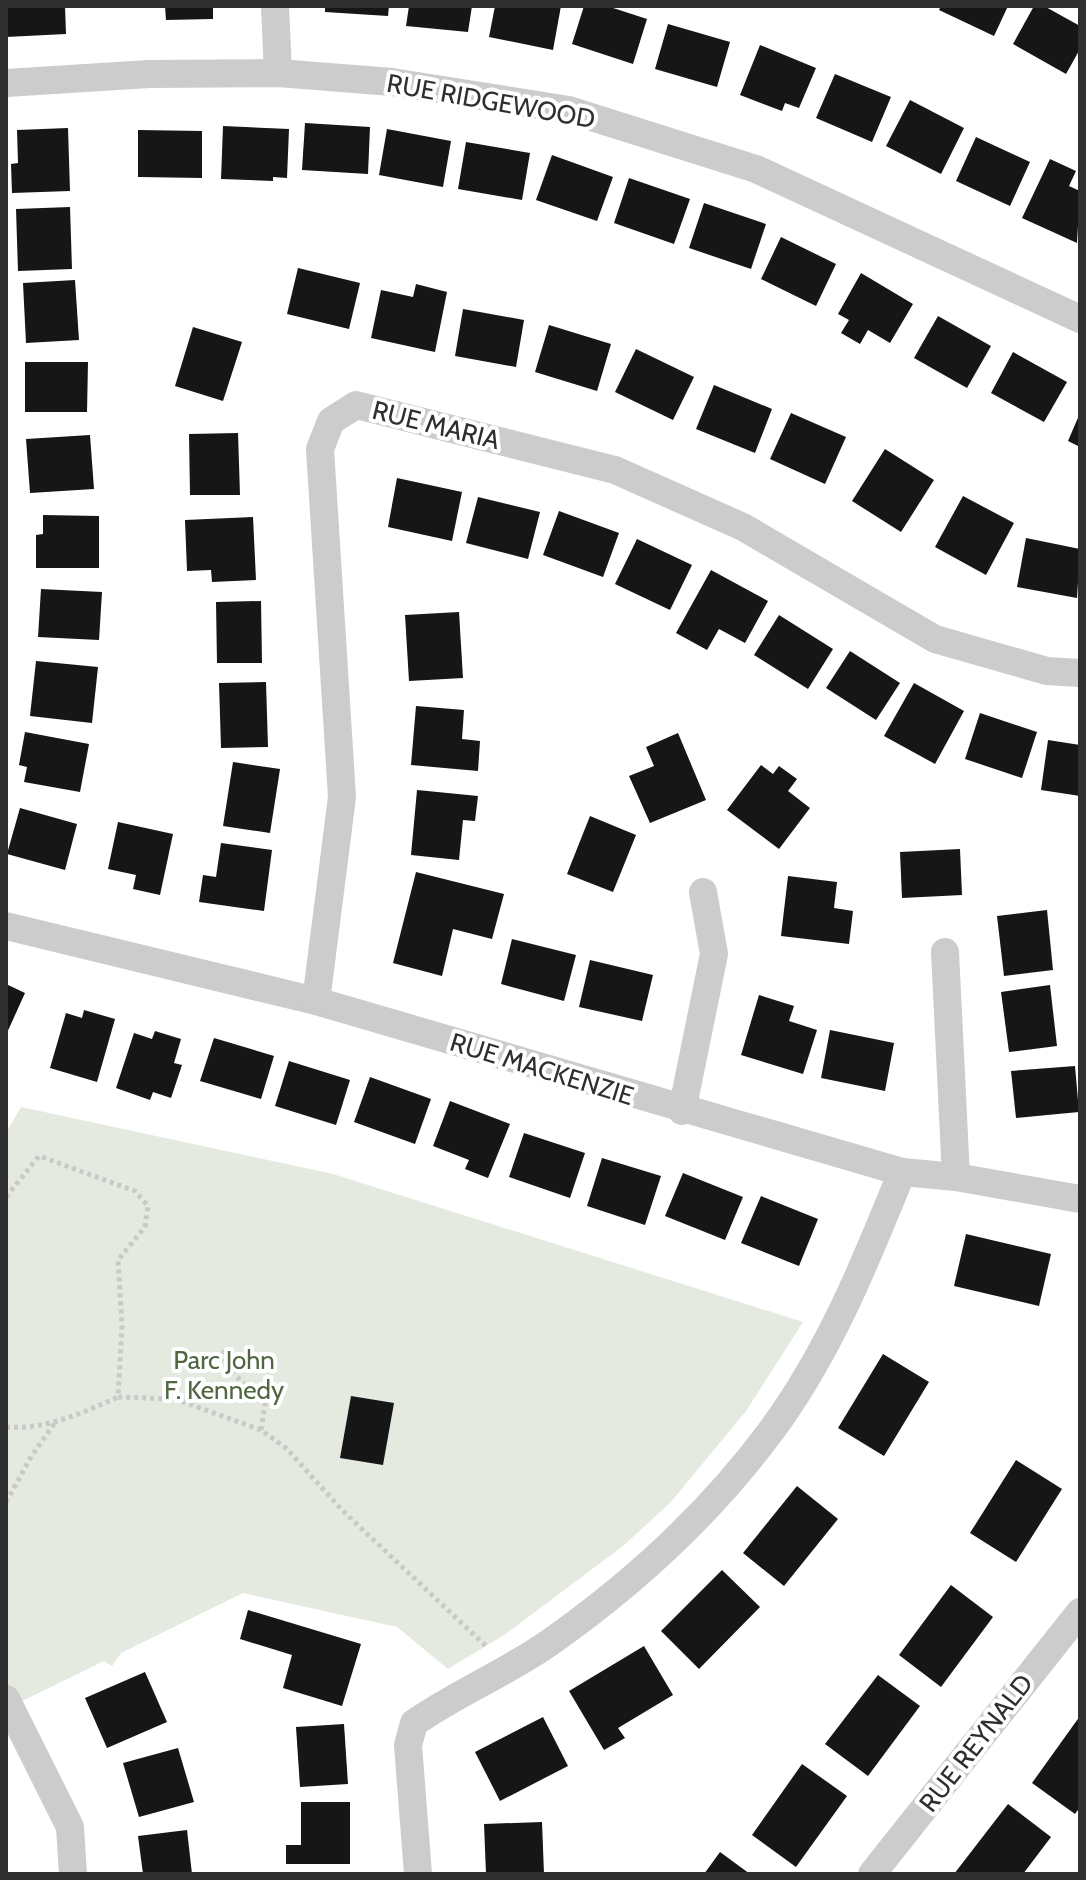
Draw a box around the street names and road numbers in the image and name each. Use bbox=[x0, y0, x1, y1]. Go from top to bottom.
street label: RUE RIDGEWOOD bbox=[384, 67, 598, 135]
street label: RUE MARIA bbox=[369, 394, 503, 456]
street label: RUE MACKENZIE bbox=[446, 1026, 638, 1112]
street label: RUE REYNALD bbox=[912, 1668, 1040, 1818]

